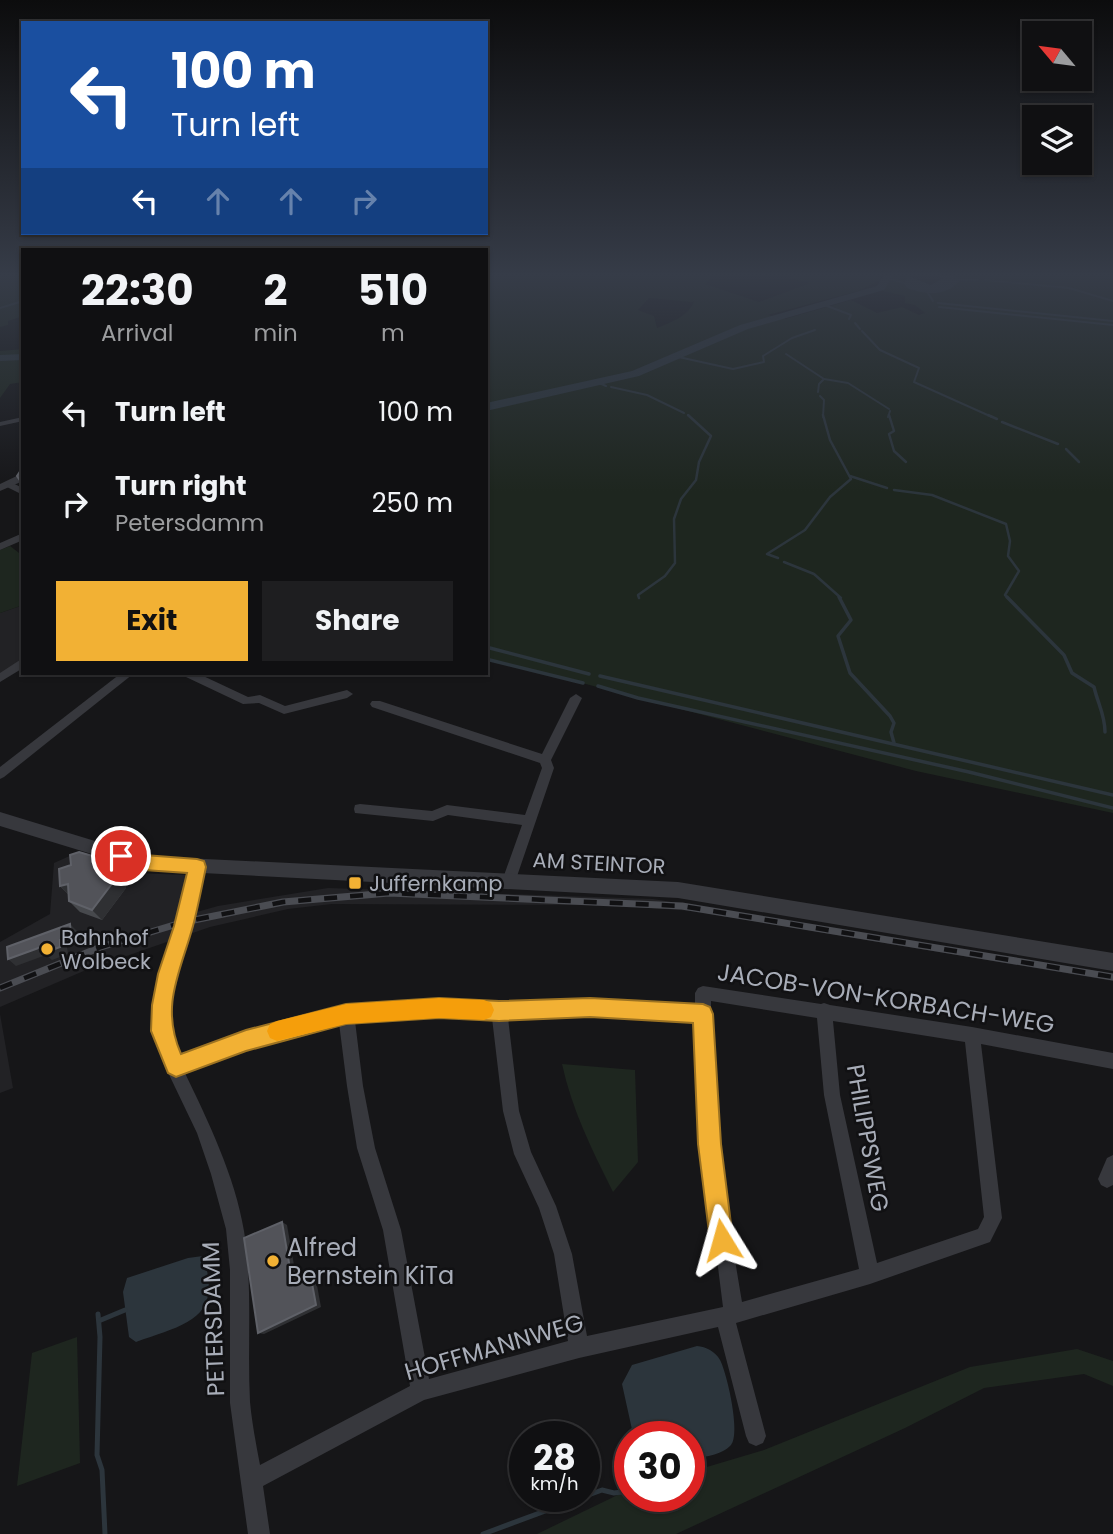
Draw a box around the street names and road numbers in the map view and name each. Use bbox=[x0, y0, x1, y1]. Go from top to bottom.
street label: AM STEINTOR bbox=[532, 845, 666, 881]
street label: JACOB-VON-KORBACH-WEG bbox=[715, 955, 1057, 1041]
street label: PHILIPPSWEG bbox=[839, 1062, 897, 1214]
street label: PETERSDAMM bbox=[194, 1241, 232, 1397]
street label: HOFFMANNWEG bbox=[401, 1306, 587, 1388]

